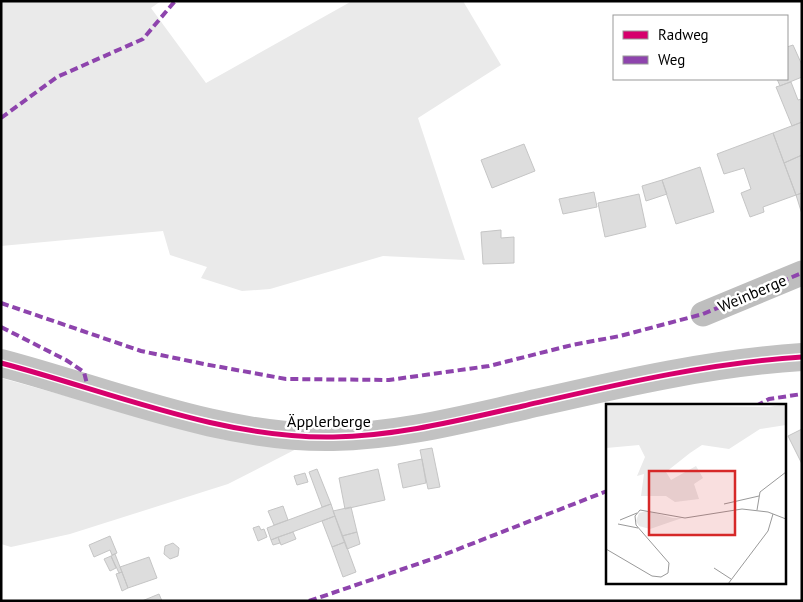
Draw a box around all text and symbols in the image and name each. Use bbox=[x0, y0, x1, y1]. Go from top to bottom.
legend bbox=[613, 15, 788, 80]
text: Radweg bbox=[658, 25, 709, 44]
text: Weg bbox=[658, 50, 685, 69]
street label: Weinberge bbox=[715, 270, 789, 316]
inset map bbox=[606, 404, 786, 584]
street label: Äpplerberge bbox=[287, 411, 371, 431]

